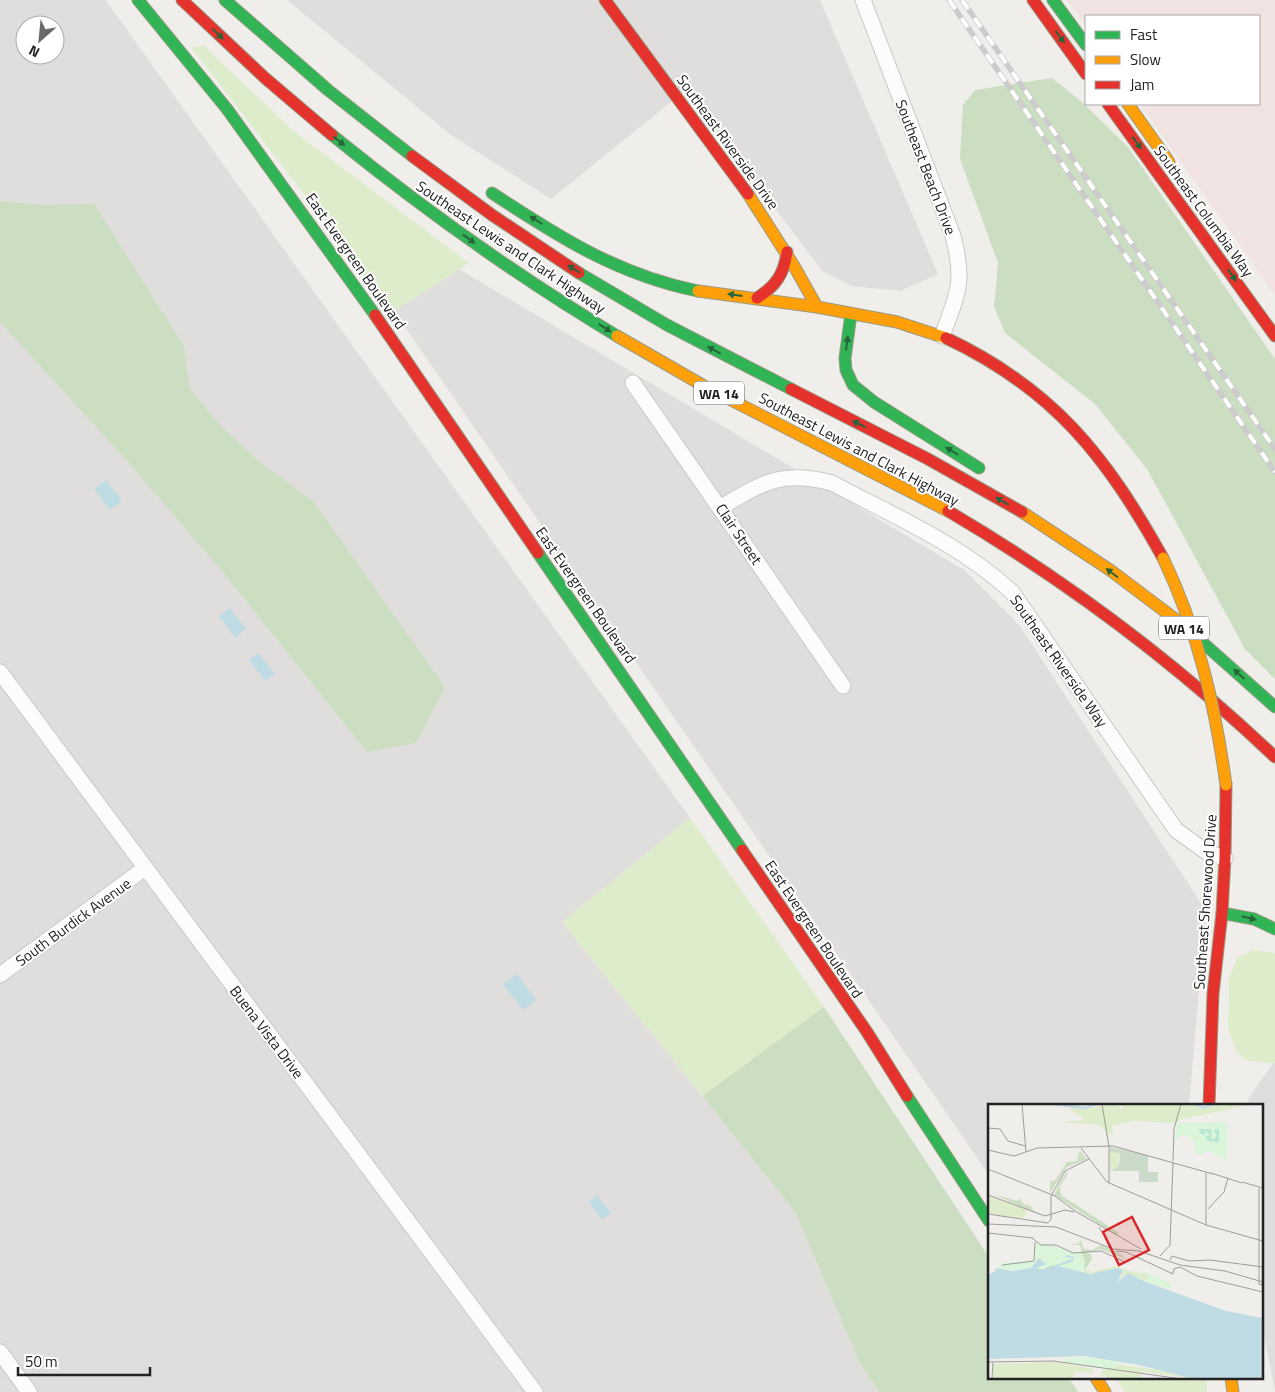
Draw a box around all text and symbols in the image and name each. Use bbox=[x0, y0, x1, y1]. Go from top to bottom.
north arrow bbox=[15, 15, 65, 65]
legend bbox=[1085, 15, 1260, 105]
text: Fast bbox=[1130, 23, 1158, 46]
one-way arrow bbox=[211, 28, 223, 40]
one-way arrow bbox=[1055, 30, 1065, 44]
text: N bbox=[25, 40, 43, 64]
text: Slow bbox=[1130, 48, 1161, 71]
street label: Southeast Riverside Drive bbox=[671, 70, 785, 214]
text: Jam bbox=[1130, 73, 1154, 96]
street label: Southeast Beach Drive bbox=[890, 96, 962, 238]
one-way arrow bbox=[333, 136, 346, 146]
one-way arrow bbox=[1131, 136, 1142, 149]
street label: Southeast Columbia Way bbox=[1148, 140, 1260, 282]
street label: Southeast Lewis and Clark Highway bbox=[412, 175, 610, 319]
street label: East Evergreen Boulevard bbox=[300, 188, 412, 334]
one-way arrow bbox=[529, 216, 543, 225]
one-way arrow bbox=[462, 234, 476, 244]
one-way arrow bbox=[567, 264, 580, 273]
one-way arrow bbox=[1227, 268, 1237, 282]
one-way arrow bbox=[726, 291, 742, 299]
one-way arrow bbox=[598, 324, 611, 333]
one-way arrow bbox=[843, 335, 851, 351]
one-way arrow bbox=[707, 346, 722, 354]
road number: WA 14 bbox=[694, 382, 744, 404]
street label: Southeast Lewis and Clark Highway bbox=[755, 386, 963, 512]
one-way arrow bbox=[852, 420, 866, 428]
one-way arrow bbox=[945, 446, 959, 455]
one-way arrow bbox=[995, 496, 1009, 505]
street label: Clair Street bbox=[710, 499, 768, 570]
street label: East Evergreen Boulevard bbox=[530, 522, 642, 668]
one-way arrow bbox=[1105, 568, 1119, 578]
street label: Southeast Riverside Way bbox=[1005, 590, 1113, 732]
road number: WA 14 bbox=[1159, 616, 1209, 640]
one-way arrow bbox=[1234, 668, 1246, 680]
street label: Southeast Shorewood Drive bbox=[1187, 813, 1223, 991]
street label: East Evergreen Boulevard bbox=[759, 855, 869, 1003]
street label: South Burdick Avenue bbox=[10, 872, 136, 972]
one-way arrow bbox=[1242, 914, 1257, 922]
street label: Buena Vista Drive bbox=[224, 981, 310, 1083]
inset map bbox=[988, 1104, 1262, 1380]
scale bar bbox=[18, 1344, 150, 1376]
text: 50 m bbox=[25, 1350, 58, 1373]

